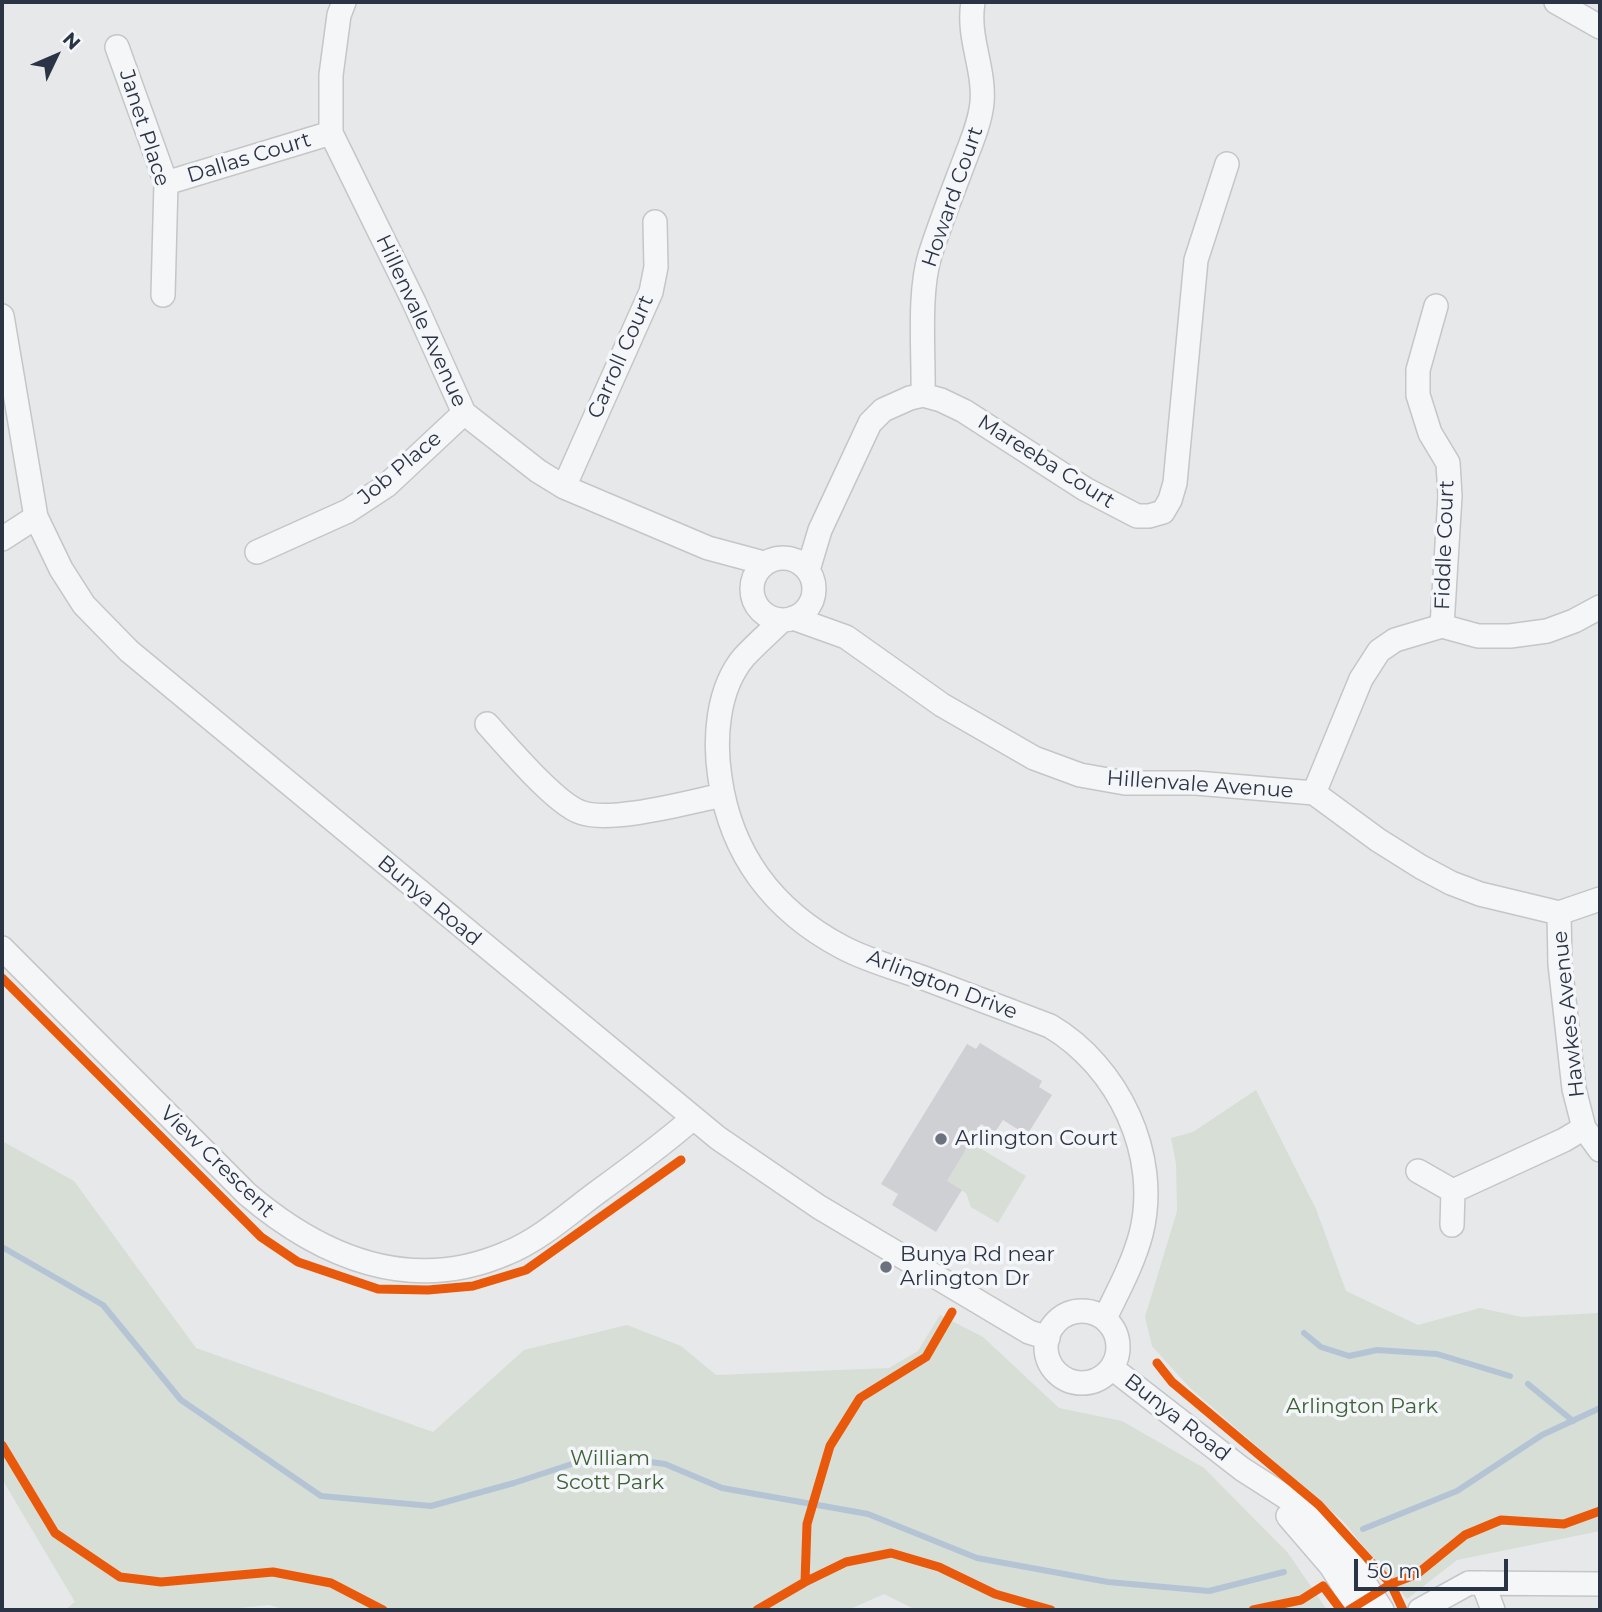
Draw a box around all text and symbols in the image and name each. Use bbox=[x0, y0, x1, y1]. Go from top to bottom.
north arrow bbox=[21, 21, 91, 91]
text: N bbox=[58, 28, 85, 55]
street label: Janet Place bbox=[113, 66, 175, 190]
street label: Howard Court bbox=[917, 123, 989, 271]
street label: Dallas Court bbox=[184, 127, 314, 189]
street label: Hillenvale Avenue bbox=[370, 231, 472, 411]
street label: Carroll Court bbox=[583, 291, 659, 423]
street label: Mareeba Court bbox=[973, 410, 1119, 514]
street label: Job Place bbox=[353, 426, 447, 510]
street label: Fiddle Court bbox=[1430, 479, 1460, 611]
street label: Hillenvale Avenue bbox=[1106, 766, 1294, 804]
street label: Bunya Road bbox=[372, 850, 486, 952]
street label: Hawkes Avenue bbox=[1548, 929, 1590, 1099]
street label: Arlington Drive bbox=[863, 945, 1021, 1025]
street label: View Crescent bbox=[155, 1101, 279, 1223]
place label: Arlington Court bbox=[955, 1126, 1118, 1152]
marker: Arlington Court bbox=[933, 1131, 949, 1147]
place label: Bunya Rd near Arlington Dr bbox=[900, 1242, 1055, 1292]
marker: Bunya Rd near Arlington Dr bbox=[878, 1259, 894, 1275]
street label: Bunya Road bbox=[1119, 1369, 1235, 1467]
park label: Arlington Park bbox=[1286, 1394, 1438, 1420]
park label: William Scott Park bbox=[556, 1446, 664, 1496]
scale bar bbox=[1357, 1546, 1511, 1590]
text: 50 m bbox=[1367, 1558, 1421, 1583]

